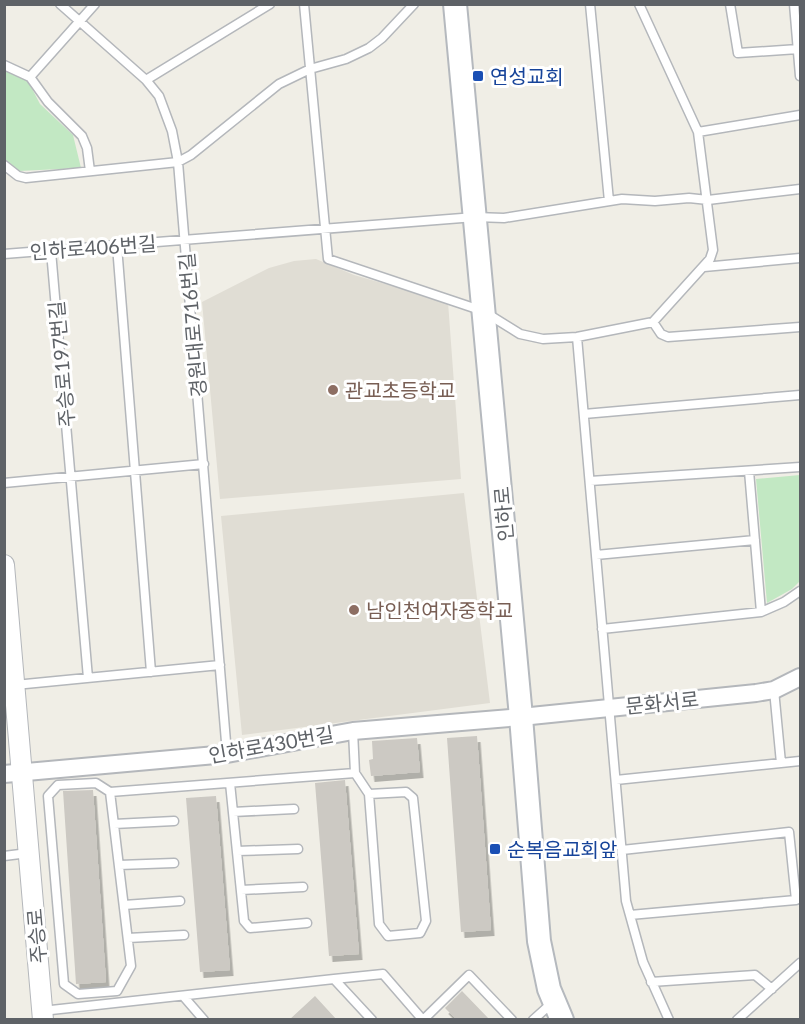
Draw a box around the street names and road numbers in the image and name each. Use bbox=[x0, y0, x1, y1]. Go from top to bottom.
street label: 인하로406번길 bbox=[29, 231, 157, 263]
street label: 경원대로716번길 bbox=[174, 252, 210, 398]
street label: 주승로197번길 bbox=[44, 300, 78, 428]
street label: 인하로 bbox=[489, 485, 517, 543]
street label: 문화서로 bbox=[624, 686, 700, 718]
street label: 인하로430번길 bbox=[206, 721, 336, 767]
street label: 주승로 bbox=[22, 907, 50, 965]

